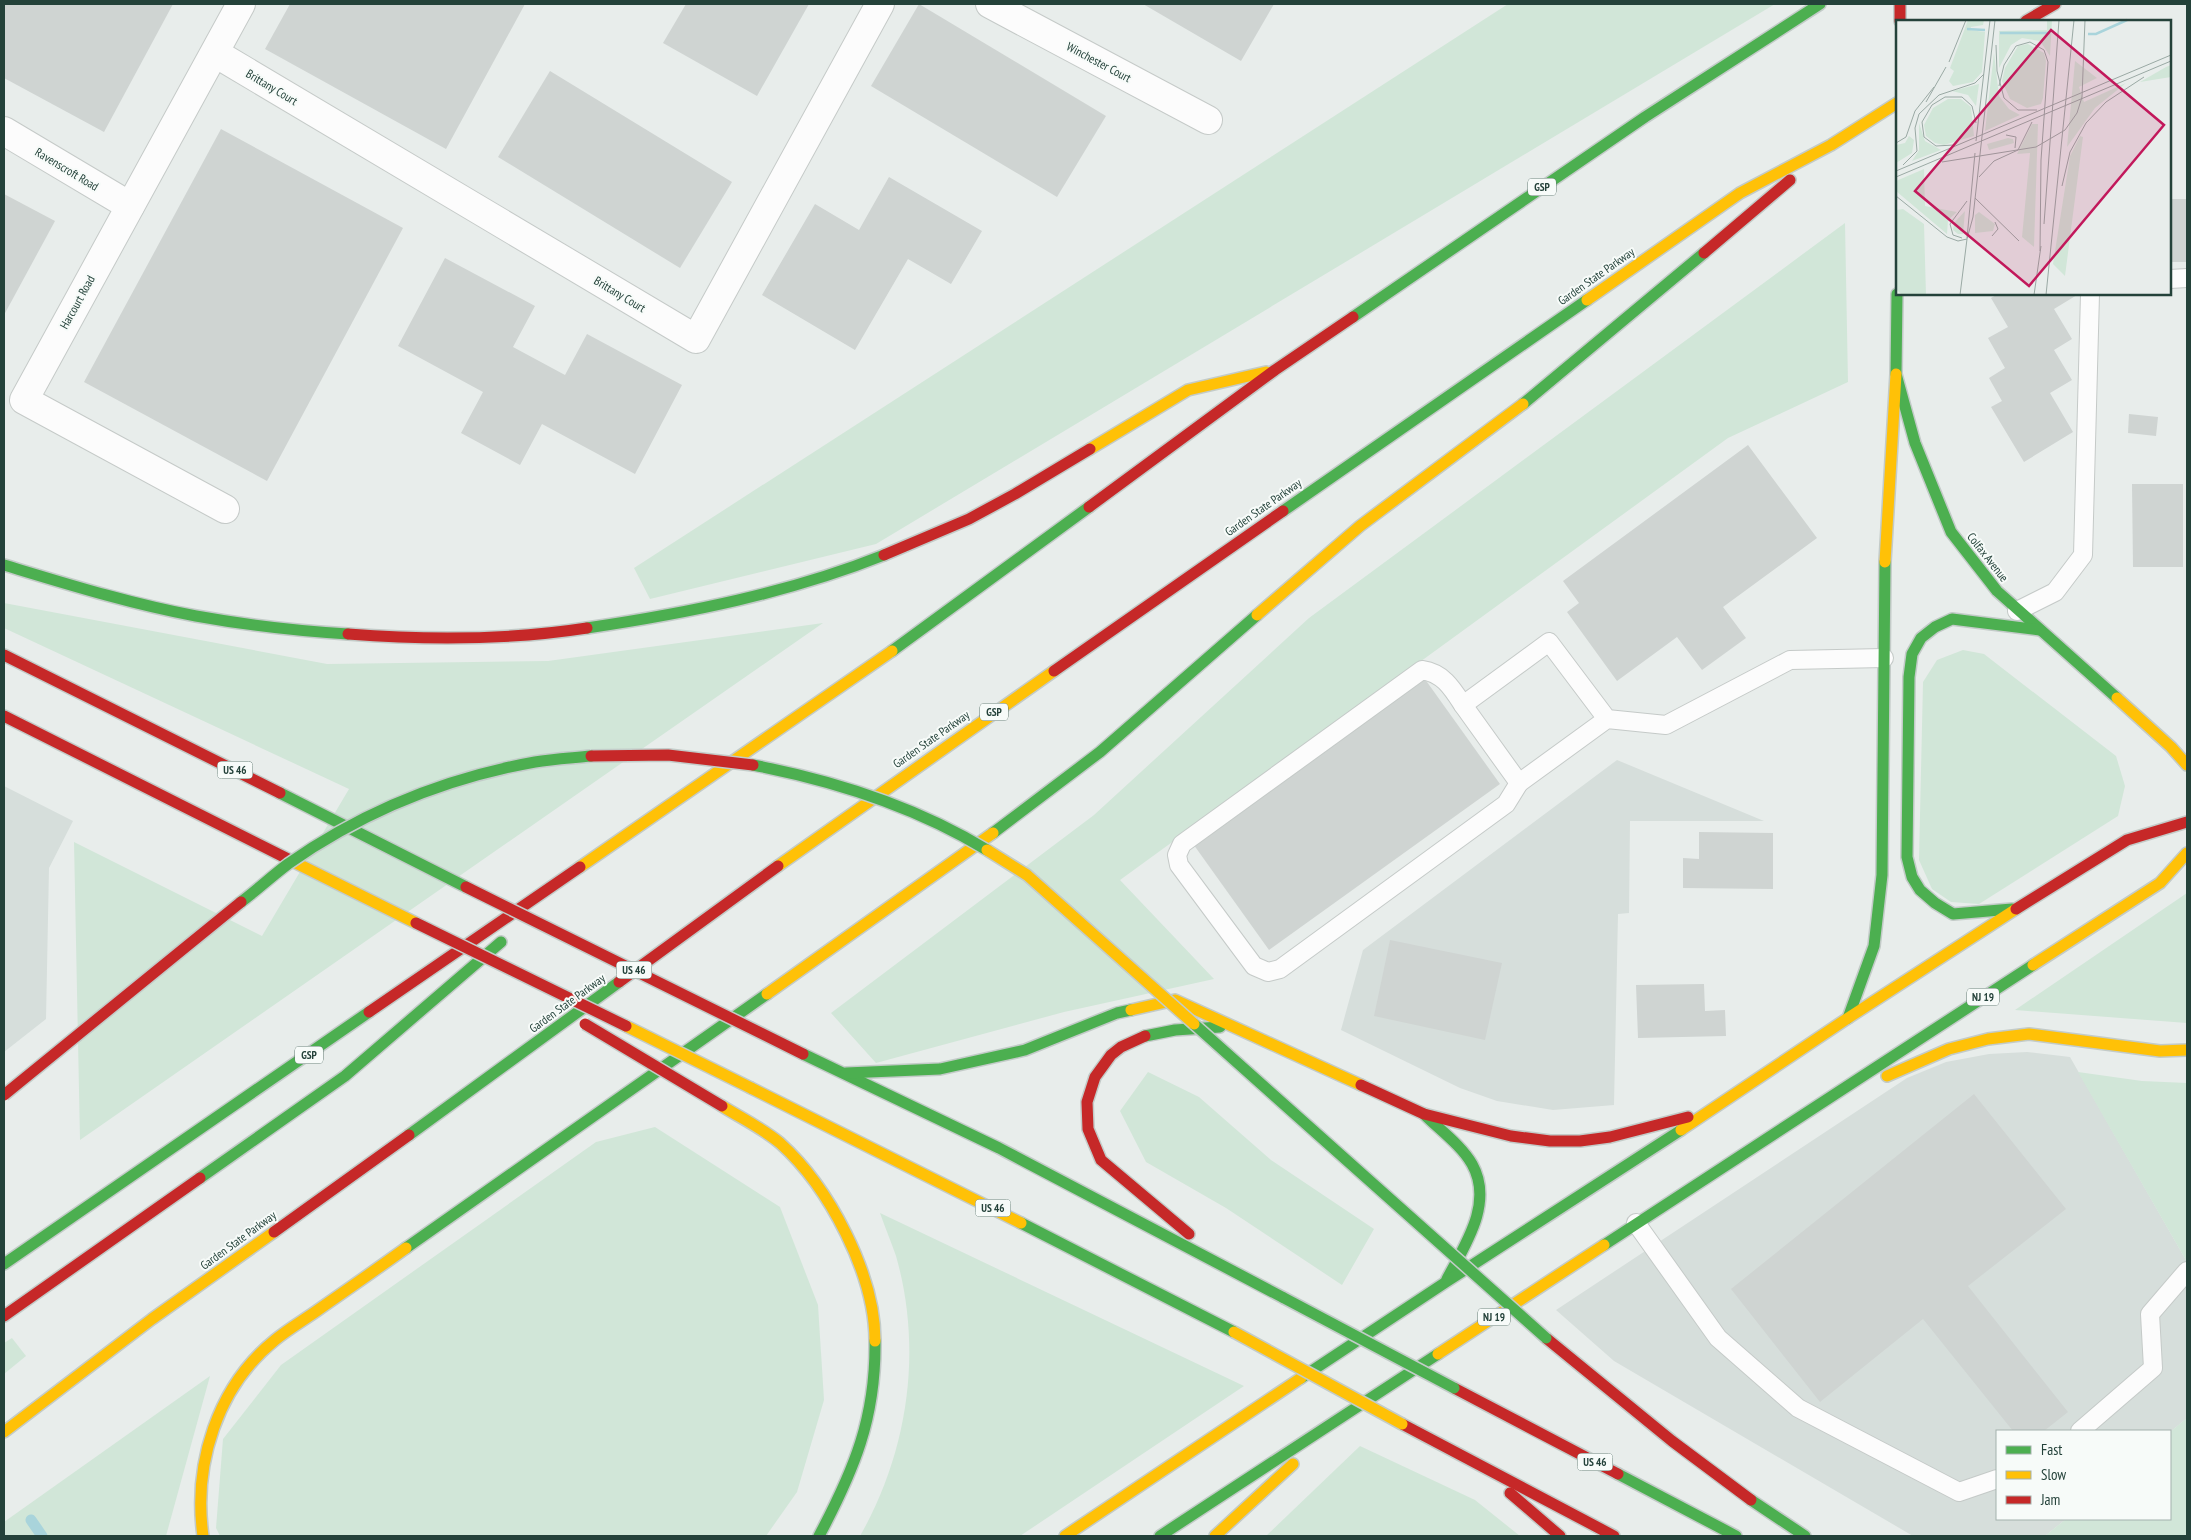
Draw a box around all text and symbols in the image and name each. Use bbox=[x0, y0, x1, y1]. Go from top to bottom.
inset map bbox=[1896, 20, 2171, 295]
street label: Winchester Court bbox=[1064, 39, 1134, 86]
street label: Brittany Court bbox=[244, 66, 301, 109]
street label: Ravenscroft Road bbox=[33, 144, 101, 194]
road number: GSP bbox=[1528, 178, 1556, 196]
street label: Garden State Parkway bbox=[1555, 244, 1638, 308]
street label: Harcourt Road bbox=[56, 273, 98, 331]
street label: Brittany Court bbox=[592, 273, 649, 316]
street label: Garden State Parkway bbox=[1222, 475, 1305, 539]
street label: Colfax Avenue bbox=[1964, 529, 2012, 585]
road number: GSP bbox=[980, 704, 1008, 720]
street label: Garden State Parkway bbox=[890, 707, 973, 771]
road number: US 46 bbox=[218, 762, 252, 778]
road number: US 46 bbox=[616, 962, 652, 978]
street label: Garden State Parkway bbox=[526, 970, 608, 1036]
road number: NJ 19 bbox=[1967, 989, 1999, 1006]
road number: GSP bbox=[295, 1046, 323, 1064]
road number: US 46 bbox=[976, 1200, 1010, 1216]
street label: Garden State Parkway bbox=[197, 1207, 279, 1273]
road number: NJ 19 bbox=[1478, 1308, 1510, 1325]
legend bbox=[1996, 1430, 2171, 1520]
text: Fast bbox=[2041, 1440, 2062, 1459]
road number: US 46 bbox=[1578, 1454, 1612, 1470]
text: Slow bbox=[2041, 1465, 2066, 1484]
text: Jam bbox=[2040, 1490, 2060, 1509]

